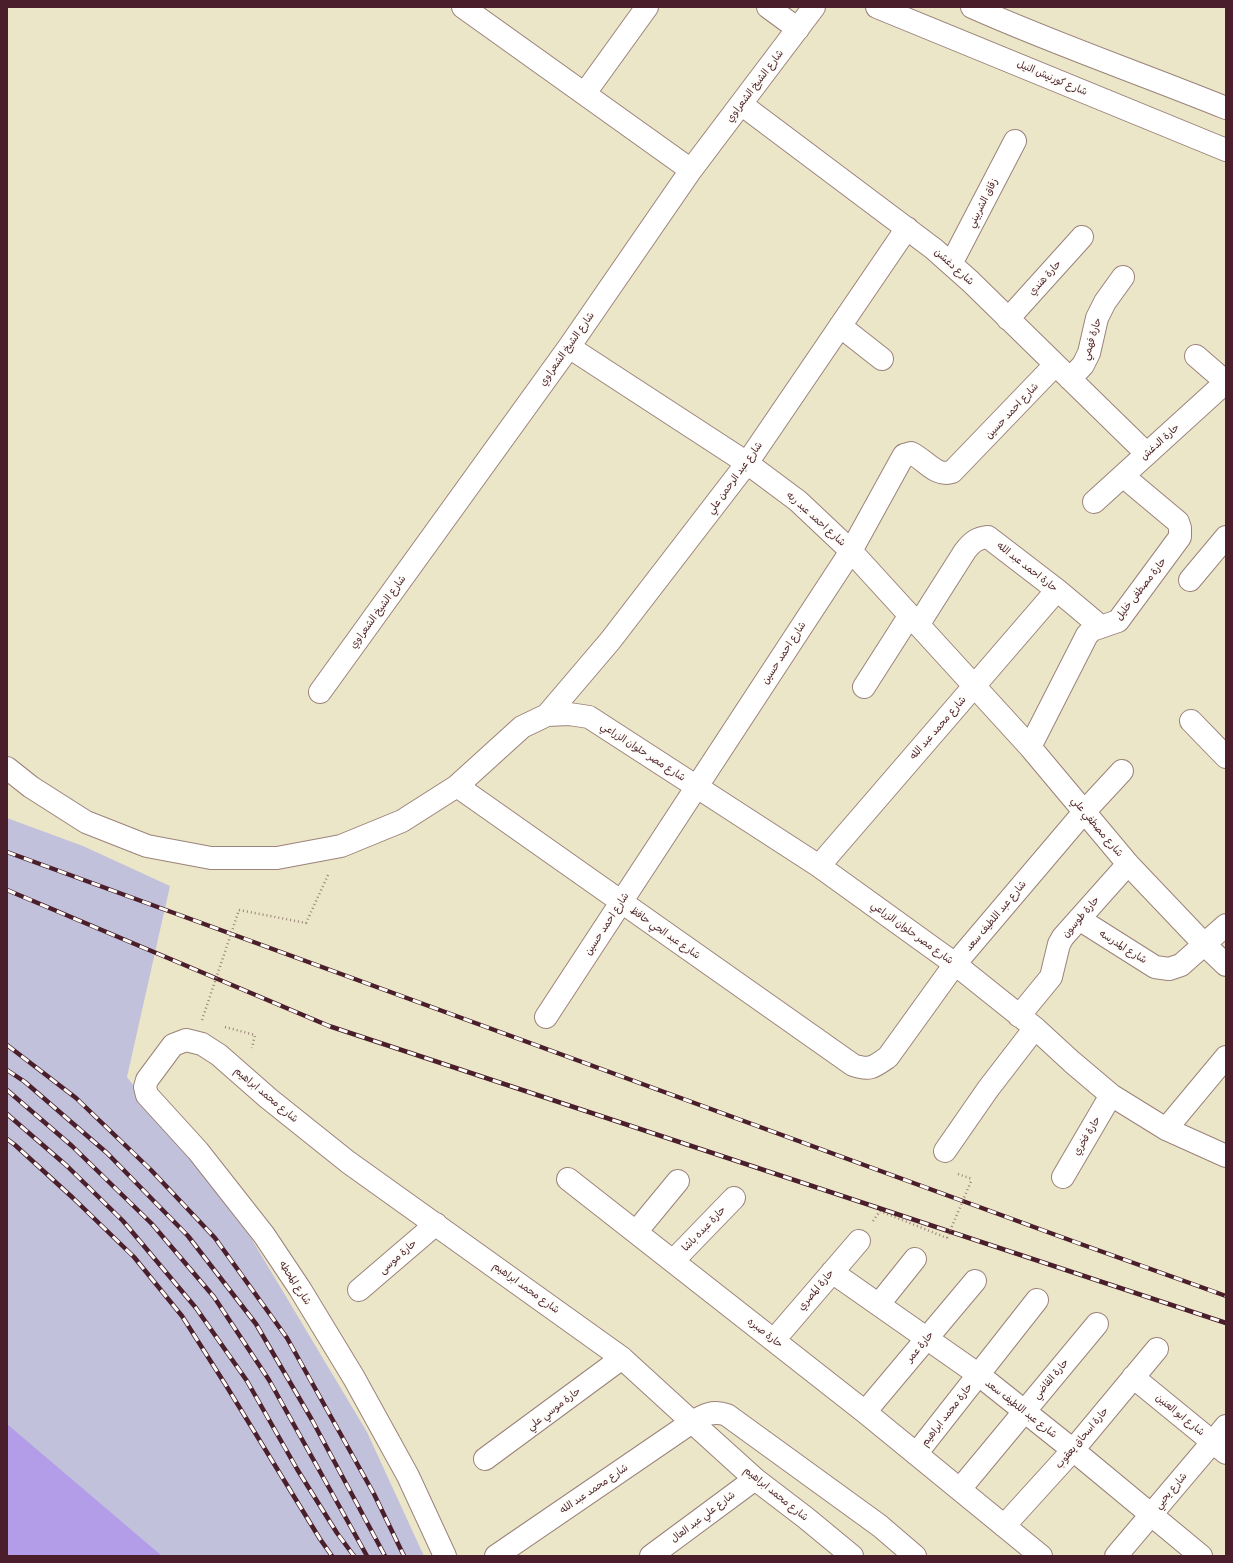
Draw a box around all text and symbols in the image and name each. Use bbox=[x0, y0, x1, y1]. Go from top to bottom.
street label: شارع الشيخ الشعراوي bbox=[724, 47, 786, 125]
street label: شارع كورنيش النيل bbox=[1015, 58, 1089, 98]
street label: زقاق الشربيني bbox=[965, 176, 1001, 230]
street label: شارع دغشن bbox=[932, 246, 976, 288]
street label: حارة هندي bbox=[1026, 258, 1064, 298]
street label: شارع الشيخ الشعراوي bbox=[537, 310, 597, 388]
street label: حارة فهمي bbox=[1080, 316, 1104, 362]
street label: شارع احمد حسين bbox=[983, 381, 1041, 441]
street label: حارة الدغش bbox=[1138, 421, 1182, 463]
street label: شارع عبد الرحمن علي bbox=[705, 440, 765, 516]
street label: شارع احمد عبد ربه bbox=[784, 489, 848, 549]
street label: حارة احمد عبد الله bbox=[994, 540, 1060, 594]
street label: حارة مصطفى خليل bbox=[1113, 555, 1169, 623]
street label: شارع الشيخ الشعراوي bbox=[347, 573, 409, 651]
street label: شارع احمد حسين bbox=[759, 619, 809, 687]
street label: شارع محمد عبد الله bbox=[907, 694, 969, 762]
street label: شارع مصر حلوان الزراعي bbox=[598, 720, 688, 784]
street label: شارع مصطفي علي bbox=[1069, 795, 1125, 859]
street label: شارع عبد اللطيف سعد bbox=[963, 878, 1029, 954]
street label: شارع احمد حسين bbox=[582, 890, 632, 958]
street label: حارة طوسون bbox=[1060, 894, 1102, 940]
street label: شارع مصر حلوان الزراعي bbox=[869, 899, 955, 967]
street label: شارع عبد الحي حافظ bbox=[628, 904, 702, 962]
street label: شارع المدرسه bbox=[1097, 928, 1149, 966]
street label: شارع محمد ابراهيم bbox=[232, 1065, 300, 1125]
street label: حارة فخري bbox=[1071, 1114, 1103, 1158]
street label: حارة عبده باشا bbox=[680, 1204, 728, 1254]
street label: حارة موسى bbox=[377, 1237, 419, 1277]
street label: شارع المحطه bbox=[276, 1259, 314, 1307]
street label: شارع محمد ابراهيم bbox=[490, 1260, 562, 1316]
street label: حارة المصري bbox=[796, 1267, 836, 1313]
street label: حارة صبره bbox=[745, 1315, 785, 1351]
street label: حارة عمر bbox=[904, 1329, 936, 1365]
street label: حارة القاضي bbox=[1031, 1357, 1071, 1401]
street label: شارع عبد اللطيف سعد bbox=[983, 1377, 1059, 1441]
street label: حارة محمد ابراهيم bbox=[919, 1381, 975, 1449]
street label: حارة موسي علي bbox=[525, 1385, 583, 1433]
street label: شارع ابو العنين bbox=[1153, 1392, 1207, 1438]
street label: حارة اسحاق يعقوب bbox=[1053, 1405, 1111, 1471]
street label: شارع محمد عبد الله bbox=[557, 1462, 631, 1516]
street label: شارع محمد ابراهيم bbox=[741, 1464, 811, 1524]
street label: شارع يحيي bbox=[1152, 1470, 1190, 1512]
street label: شارع علي عبد العال bbox=[668, 1489, 738, 1545]

